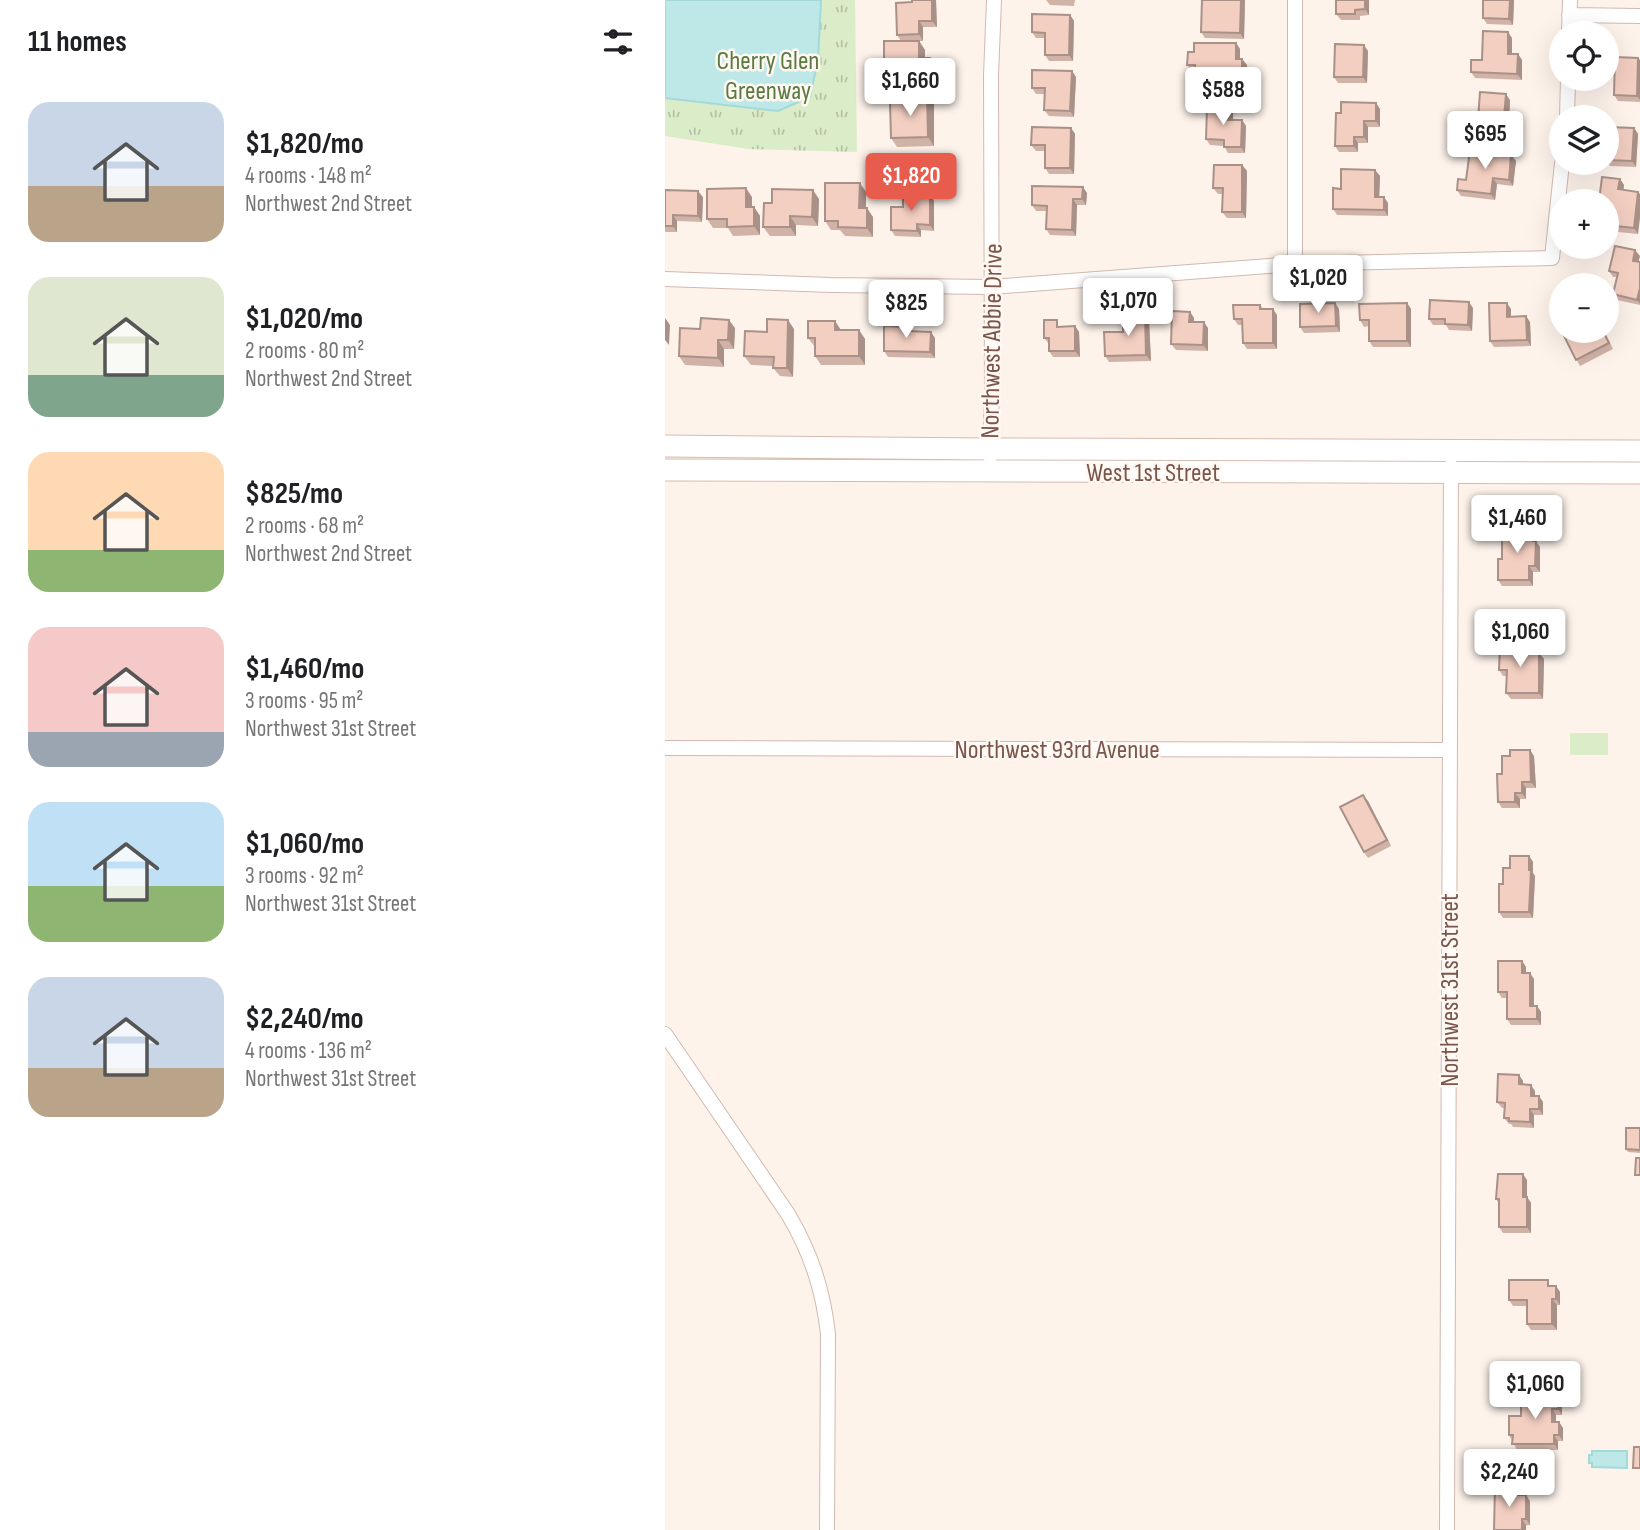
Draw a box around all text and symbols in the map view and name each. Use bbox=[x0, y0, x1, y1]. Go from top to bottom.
map controls bbox=[1549, 21, 1619, 343]
button: locate bbox=[1549, 21, 1619, 91]
icon: filters bbox=[599, 23, 637, 61]
text: 11 homes bbox=[28, 24, 127, 60]
park label: Cherry Glen Greenway bbox=[717, 46, 819, 107]
pin: $1,660 bbox=[853, 58, 967, 118]
text: $1,660 bbox=[880, 67, 940, 95]
pin: $588 bbox=[1182, 68, 1264, 127]
text: $588 bbox=[1201, 76, 1245, 104]
button: layers bbox=[1549, 105, 1619, 175]
pin: $695 bbox=[1444, 111, 1526, 171]
text: $695 bbox=[1463, 120, 1507, 148]
text: $1,820/mo bbox=[245, 126, 364, 162]
icon: home bbox=[84, 130, 168, 214]
pin: $1,820 bbox=[854, 154, 968, 213]
text: 4 rooms · 148 m² bbox=[245, 162, 372, 190]
text: $1,820 bbox=[882, 162, 940, 190]
button: + bbox=[1549, 189, 1619, 259]
text: Northwest 2nd Street bbox=[245, 190, 412, 218]
street label: Northwest Abbie Drive bbox=[975, 243, 1010, 439]
pin: $1,020 bbox=[1261, 256, 1375, 315]
text: $1,020 bbox=[1289, 264, 1347, 292]
button: − bbox=[1549, 273, 1619, 343]
pin: $1,070 bbox=[1071, 278, 1185, 338]
pin: $825 bbox=[865, 280, 947, 340]
text: $1,070 bbox=[1099, 287, 1157, 315]
text: $825 bbox=[885, 289, 927, 317]
text: $1,020/mo bbox=[245, 301, 363, 337]
icon: home bbox=[84, 305, 168, 389]
text: 2 rooms · 80 m² bbox=[245, 337, 364, 365]
text: Northwest 2nd Street bbox=[245, 365, 412, 393]
street label: West 1st Street bbox=[1086, 458, 1220, 489]
text: $825/mo bbox=[245, 476, 343, 512]
icon: home bbox=[84, 480, 168, 564]
pin: $1,460 bbox=[1460, 496, 1574, 555]
text: $1,460 bbox=[1487, 504, 1547, 532]
text: 2 rooms · 68 m² bbox=[245, 512, 364, 540]
text: Northwest 2nd Street bbox=[245, 540, 412, 568]
pin: $1,060 bbox=[1463, 610, 1577, 669]
text: $1,060 bbox=[1490, 618, 1550, 646]
text: $1,460/mo bbox=[245, 651, 364, 687]
icon: home bbox=[84, 655, 168, 739]
text: 3 rooms · 95 m² bbox=[245, 687, 364, 715]
text: Northwest 31st Street bbox=[245, 715, 416, 743]
street label: Northwest 93rd Avenue bbox=[954, 735, 1160, 766]
text: $1,060/mo bbox=[245, 826, 364, 862]
icon: home bbox=[84, 830, 168, 914]
text: 3 rooms · 92 m² bbox=[245, 862, 364, 890]
text: Northwest 31st Street bbox=[245, 890, 416, 918]
street label: Northwest 31st Street bbox=[1435, 893, 1466, 1087]
text: $2,240/mo bbox=[245, 1001, 364, 1037]
icon: home bbox=[84, 1005, 168, 1089]
text: 4 rooms · 136 m² bbox=[245, 1037, 372, 1065]
text: Northwest 31st Street bbox=[245, 1065, 416, 1093]
pin: $1,060 bbox=[1478, 1362, 1592, 1421]
text: $1,060 bbox=[1505, 1370, 1565, 1398]
pin: $2,240 bbox=[1452, 1450, 1566, 1509]
text: $2,240 bbox=[1480, 1458, 1538, 1486]

